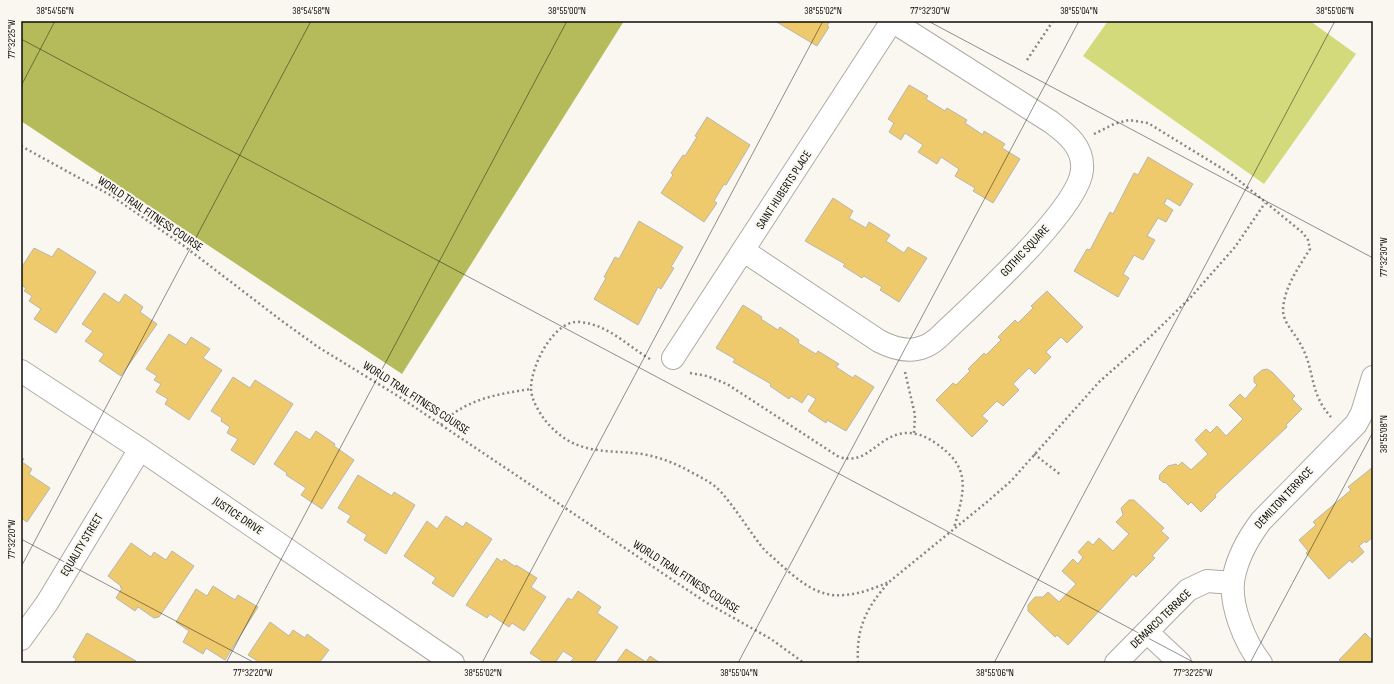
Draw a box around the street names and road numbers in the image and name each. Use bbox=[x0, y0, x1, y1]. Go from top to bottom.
street label: SAINT HUBERTS PLACE bbox=[753, 148, 815, 232]
street label: WORLD TRAIL FITNESS COURSE bbox=[94, 173, 206, 255]
street label: GOTHIC SQUARE bbox=[997, 222, 1053, 280]
street label: WORLD TRAIL FITNESS COURSE bbox=[360, 358, 472, 438]
street label: DEMILTON TERRACE bbox=[1251, 464, 1317, 532]
street label: JUSTICE DRIVE bbox=[209, 493, 266, 538]
street label: EQUALITY STREET bbox=[57, 511, 107, 579]
street label: WORLD TRAIL FITNESS COURSE bbox=[630, 537, 742, 617]
street label: DEMARCO TERRACE bbox=[1127, 586, 1195, 652]

